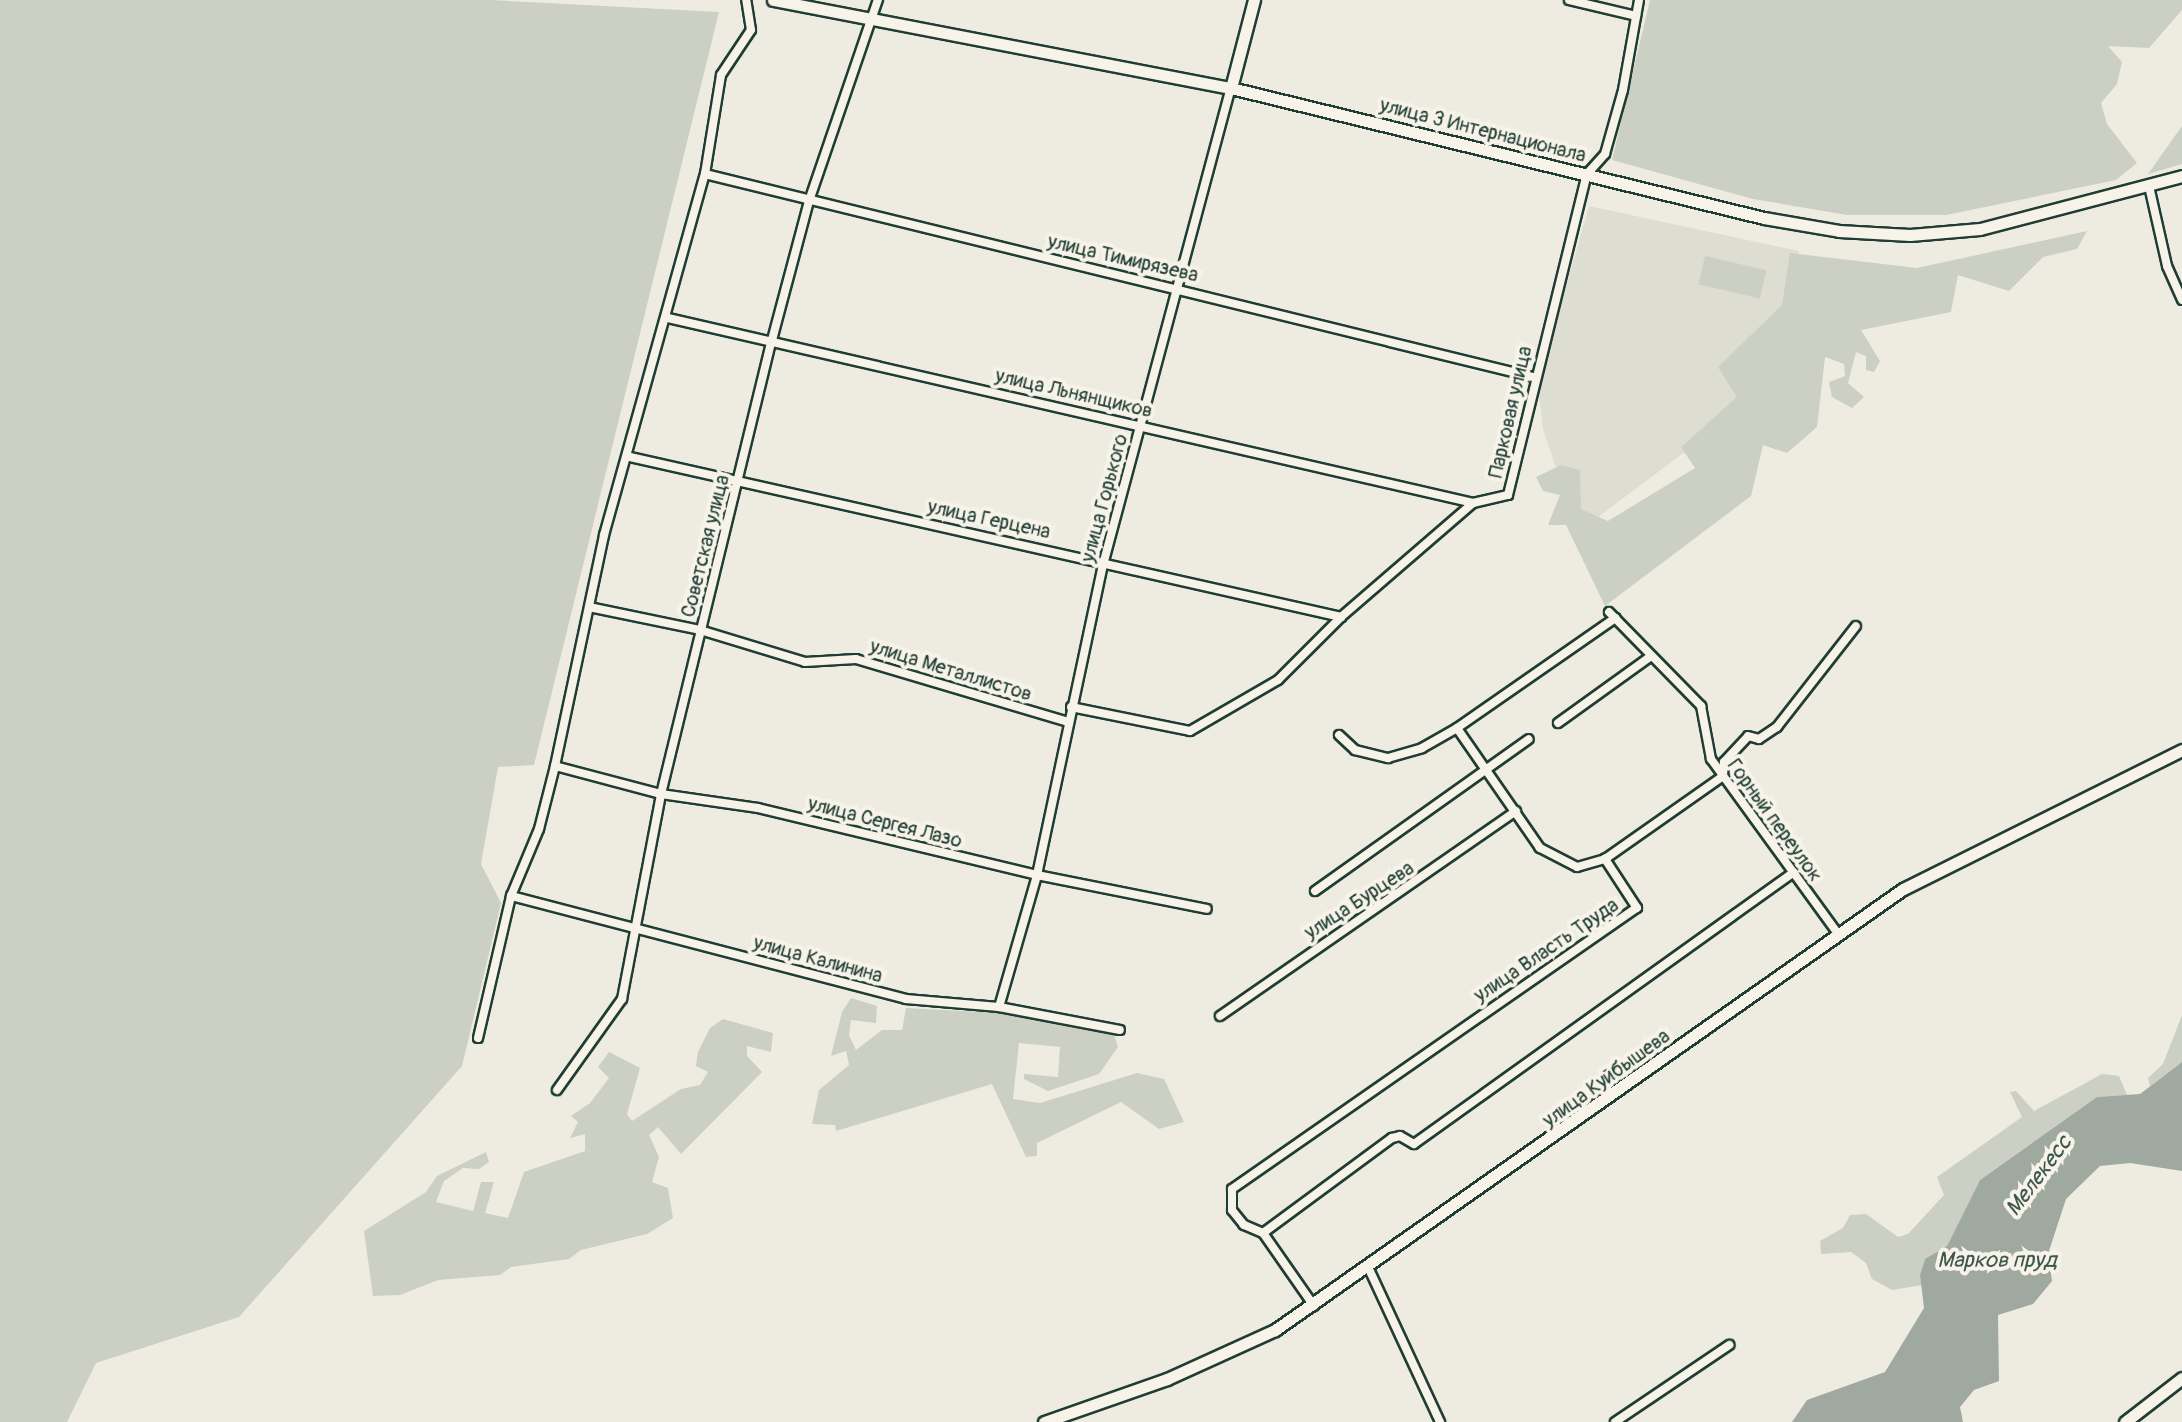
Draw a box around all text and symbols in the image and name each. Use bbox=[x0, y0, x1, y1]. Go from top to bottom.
street label: улица 3 Интернационала bbox=[1377, 93, 1589, 167]
street label: улица Тимирязева bbox=[1045, 229, 1201, 287]
street label: Парковая улица bbox=[1483, 344, 1537, 480]
street label: улица Льнянщиков bbox=[993, 363, 1155, 423]
street label: улица Горького bbox=[1075, 431, 1133, 565]
street label: Советская улица bbox=[676, 472, 734, 620]
street label: улица Герцена bbox=[926, 494, 1052, 544]
street label: улица Металлистов bbox=[867, 634, 1035, 706]
street label: Горный переулок bbox=[1722, 754, 1828, 886]
street label: улица Сергея Лазо bbox=[806, 791, 964, 853]
street label: улица Бурцева bbox=[1300, 856, 1418, 944]
street label: улица Власть Труда bbox=[1469, 893, 1623, 1007]
street label: улица Калинина bbox=[751, 930, 885, 988]
street label: улица Куйбышева bbox=[1538, 1024, 1674, 1132]
water label: Мелекесс bbox=[2000, 1131, 2078, 1221]
water label: Марков пруд bbox=[1937, 1248, 2057, 1274]

